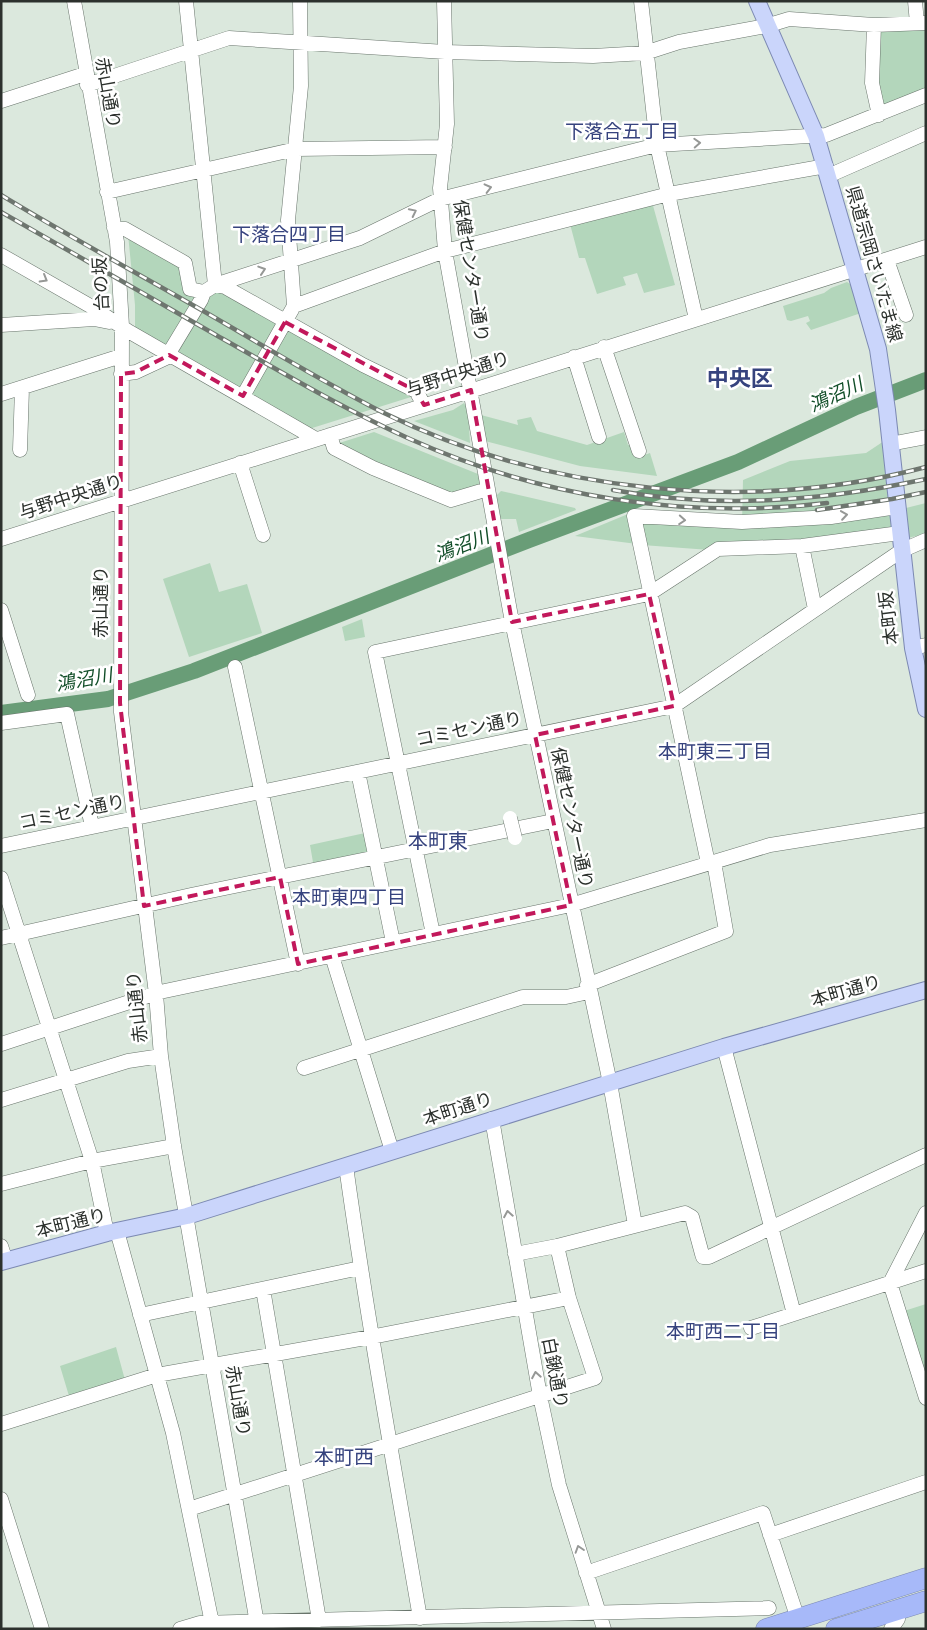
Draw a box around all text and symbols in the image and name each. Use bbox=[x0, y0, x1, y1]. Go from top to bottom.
street label: 赤山通り bbox=[91, 56, 125, 130]
district label: 下落合五丁目 bbox=[565, 120, 679, 144]
one-way arrow bbox=[693, 137, 701, 148]
one-way arrow bbox=[483, 183, 491, 193]
street label: 県道宗岡さいたま線 bbox=[841, 183, 907, 345]
street label: 保健センター通り bbox=[449, 198, 493, 344]
one-way arrow bbox=[408, 208, 417, 219]
district label: 下落合四丁目 bbox=[232, 223, 346, 247]
street label: 台の坂 bbox=[89, 256, 113, 312]
one-way arrow bbox=[257, 266, 265, 276]
one-way arrow bbox=[38, 273, 47, 283]
street label: 与野中央通り bbox=[403, 347, 513, 401]
district label: 中央区 bbox=[707, 365, 773, 392]
water label: 鴻沼川 bbox=[805, 372, 869, 418]
street label: 与野中央通り bbox=[16, 470, 126, 524]
one-way arrow bbox=[841, 510, 849, 521]
one-way arrow bbox=[678, 514, 686, 525]
water label: 鴻沼川 bbox=[431, 524, 495, 567]
street label: 赤山通り bbox=[90, 566, 112, 638]
street label: 本町坂 bbox=[875, 590, 903, 646]
water label: 鴻沼川 bbox=[54, 663, 116, 697]
street label: コミセン通り bbox=[414, 707, 524, 751]
district label: 本町東三丁目 bbox=[658, 740, 772, 764]
street label: 保健センター通り bbox=[546, 745, 598, 891]
street label: コミセン通り bbox=[17, 790, 127, 834]
district label: 本町東 bbox=[408, 829, 468, 854]
district label: 本町東四丁目 bbox=[292, 886, 406, 910]
street label: 赤山通り bbox=[122, 970, 152, 1044]
street label: 本町通り bbox=[808, 971, 884, 1011]
street label: 本町通り bbox=[420, 1087, 496, 1131]
street label: 本町通り bbox=[33, 1204, 109, 1242]
one-way arrow bbox=[504, 1210, 514, 1219]
district label: 本町西二丁目 bbox=[666, 1320, 780, 1344]
street label: 白鍬通り bbox=[537, 1336, 573, 1410]
street label: 赤山通り bbox=[221, 1364, 255, 1438]
one-way arrow bbox=[531, 1370, 541, 1379]
district label: 本町西 bbox=[314, 1445, 374, 1470]
one-way arrow bbox=[574, 1545, 584, 1554]

